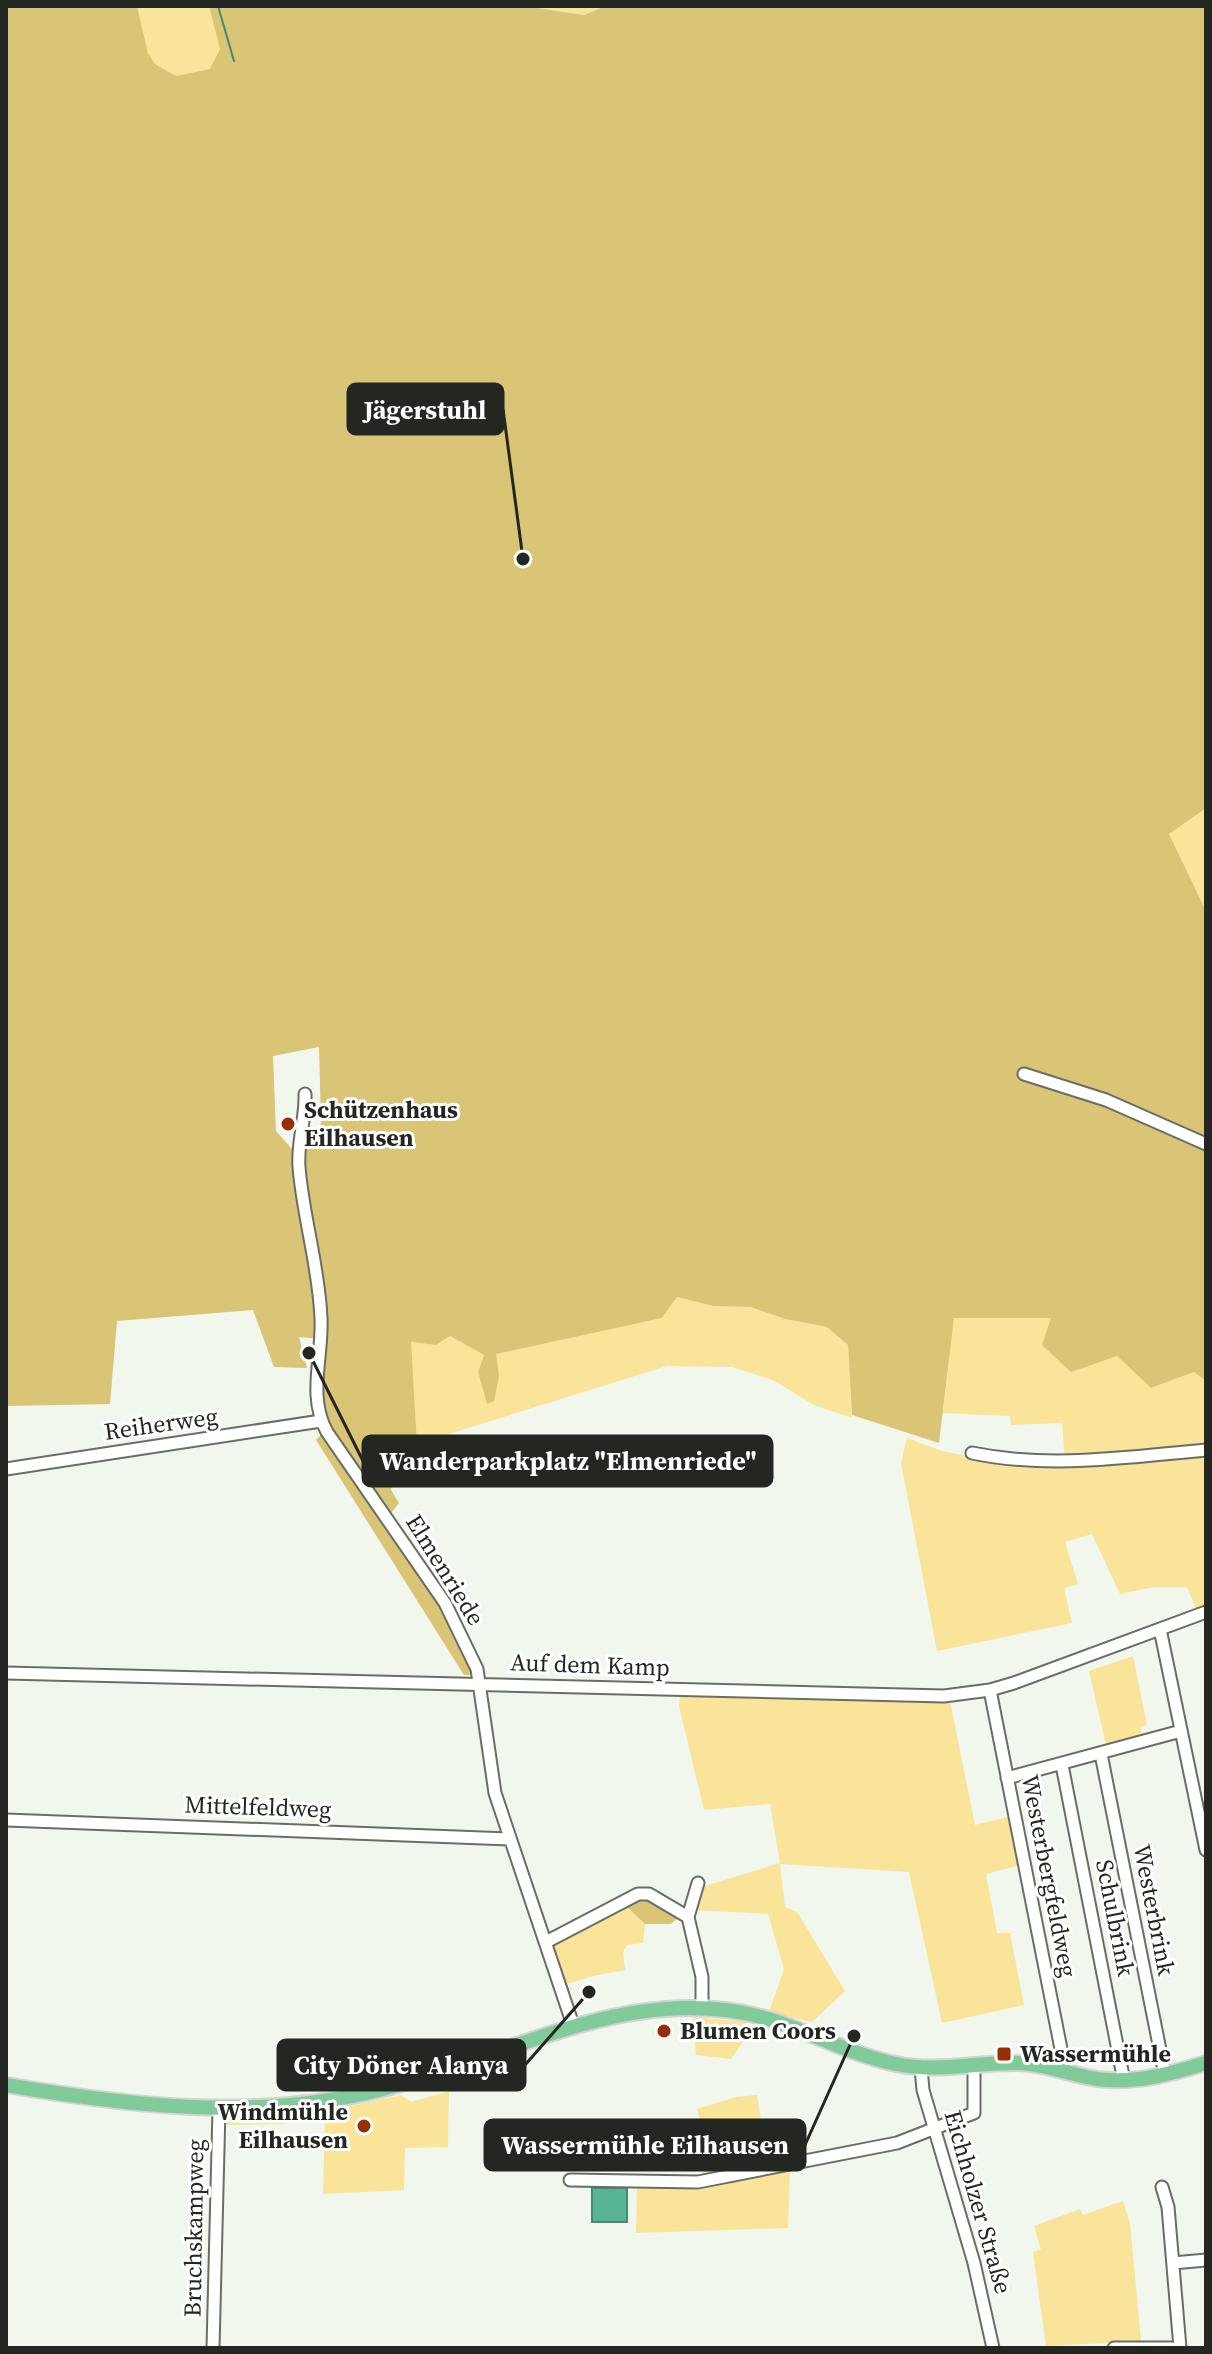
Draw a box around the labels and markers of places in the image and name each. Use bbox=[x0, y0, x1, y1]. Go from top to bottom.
callout: Jägerstuhl bbox=[348, 384, 503, 434]
place label: Schützenhaus Eilhausen bbox=[304, 1093, 458, 1154]
marker: Schützenhaus Eilhausen bbox=[279, 1115, 297, 1133]
callout: Wanderparkplatz "Elmenriede" bbox=[363, 1436, 772, 1486]
place label: Blumen Coors bbox=[680, 2014, 836, 2047]
marker: Blumen Coors bbox=[655, 2022, 673, 2040]
place label: Wassermühle bbox=[1020, 2037, 1171, 2070]
callout: City Döner Alanya bbox=[278, 2040, 525, 2090]
marker: Wassermühle bbox=[995, 2045, 1013, 2063]
place label: Windmühle Eilhausen bbox=[217, 2095, 348, 2156]
marker: Windmühle Eilhausen bbox=[355, 2117, 373, 2135]
callout: Wassermühle Eilhausen bbox=[485, 2120, 805, 2170]

